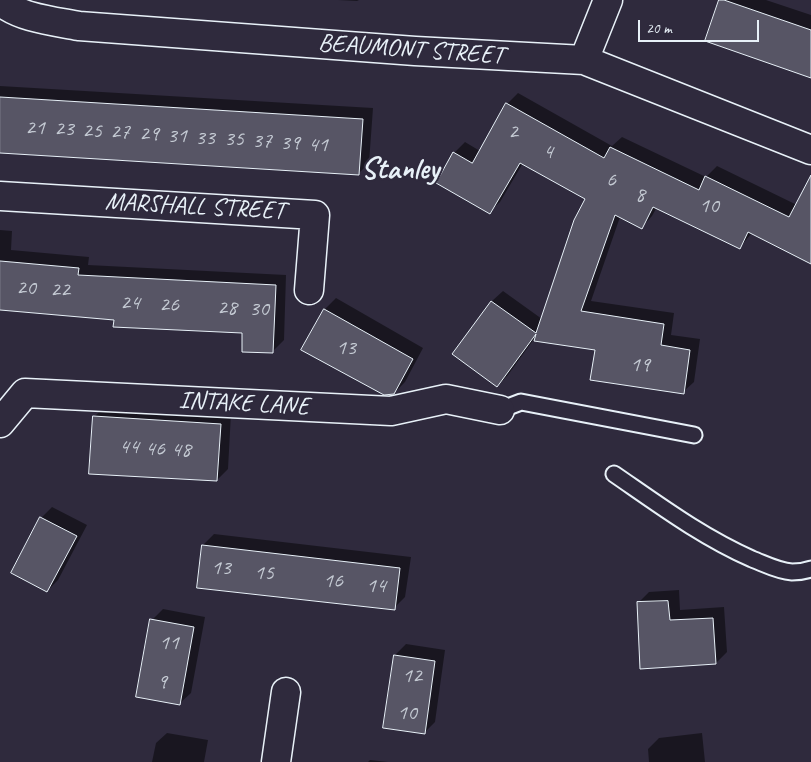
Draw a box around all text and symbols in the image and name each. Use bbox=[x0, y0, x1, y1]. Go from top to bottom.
scale bar bbox=[641, 10, 762, 42]
text: 20 m bbox=[646, 19, 672, 38]
street label: BEAUMONT STREET bbox=[317, 29, 505, 71]
house number: 21 bbox=[25, 115, 45, 141]
house number: 23 bbox=[54, 116, 74, 142]
house number: 25 bbox=[82, 118, 102, 144]
house number: 27 bbox=[110, 119, 130, 145]
house number: 2 bbox=[508, 119, 518, 145]
house number: 29 bbox=[139, 121, 159, 147]
house number: 31 bbox=[167, 123, 187, 149]
house number: 33 bbox=[195, 125, 215, 151]
house number: 35 bbox=[224, 126, 244, 152]
house number: 37 bbox=[252, 128, 272, 154]
house number: 39 bbox=[280, 130, 300, 156]
house number: 41 bbox=[308, 132, 328, 158]
house number: 4 bbox=[543, 139, 553, 165]
district label: Stanley bbox=[361, 152, 439, 188]
house number: 6 bbox=[606, 167, 616, 193]
house number: 8 bbox=[635, 182, 645, 208]
street label: MARSHALL STREET bbox=[104, 187, 286, 227]
house number: 10 bbox=[699, 193, 719, 219]
house number: 20 bbox=[16, 275, 36, 301]
house number: 22 bbox=[50, 277, 70, 303]
house number: 24 bbox=[120, 290, 140, 316]
house number: 26 bbox=[159, 292, 179, 318]
house number: 28 bbox=[217, 295, 237, 321]
house number: 30 bbox=[249, 296, 269, 322]
house number: 13 bbox=[336, 335, 356, 361]
house number: 19 bbox=[630, 352, 650, 378]
street label: INTAKE LANE bbox=[178, 386, 310, 422]
house number: 44 bbox=[119, 434, 139, 460]
house number: 46 bbox=[145, 436, 165, 462]
house number: 48 bbox=[171, 437, 191, 463]
house number: 13 bbox=[211, 555, 231, 581]
house number: 15 bbox=[254, 560, 274, 586]
house number: 16 bbox=[323, 568, 343, 594]
house number: 14 bbox=[366, 573, 386, 599]
house number: 11 bbox=[159, 630, 179, 656]
house number: 12 bbox=[402, 663, 422, 689]
house number: 9 bbox=[157, 669, 167, 695]
house number: 10 bbox=[397, 700, 417, 726]

